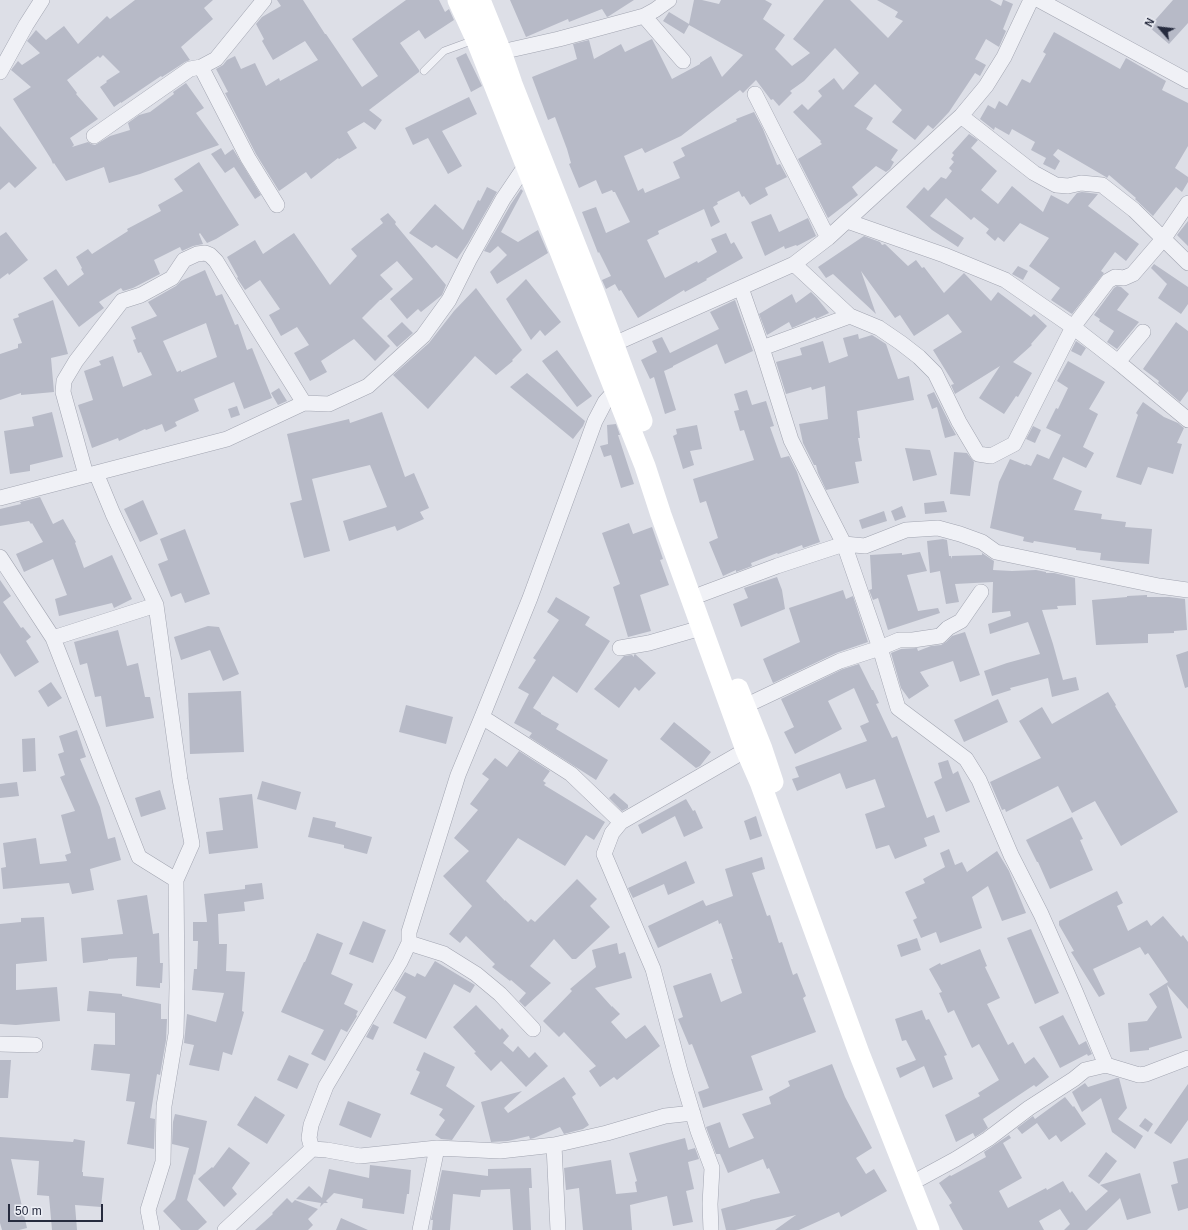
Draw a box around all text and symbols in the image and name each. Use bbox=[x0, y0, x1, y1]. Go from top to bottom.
north arrow bbox=[1140, 8, 1180, 48]
text: N bbox=[1142, 16, 1157, 29]
scale bar bbox=[10, 1196, 105, 1222]
text: 50 m bbox=[15, 1204, 42, 1218]

